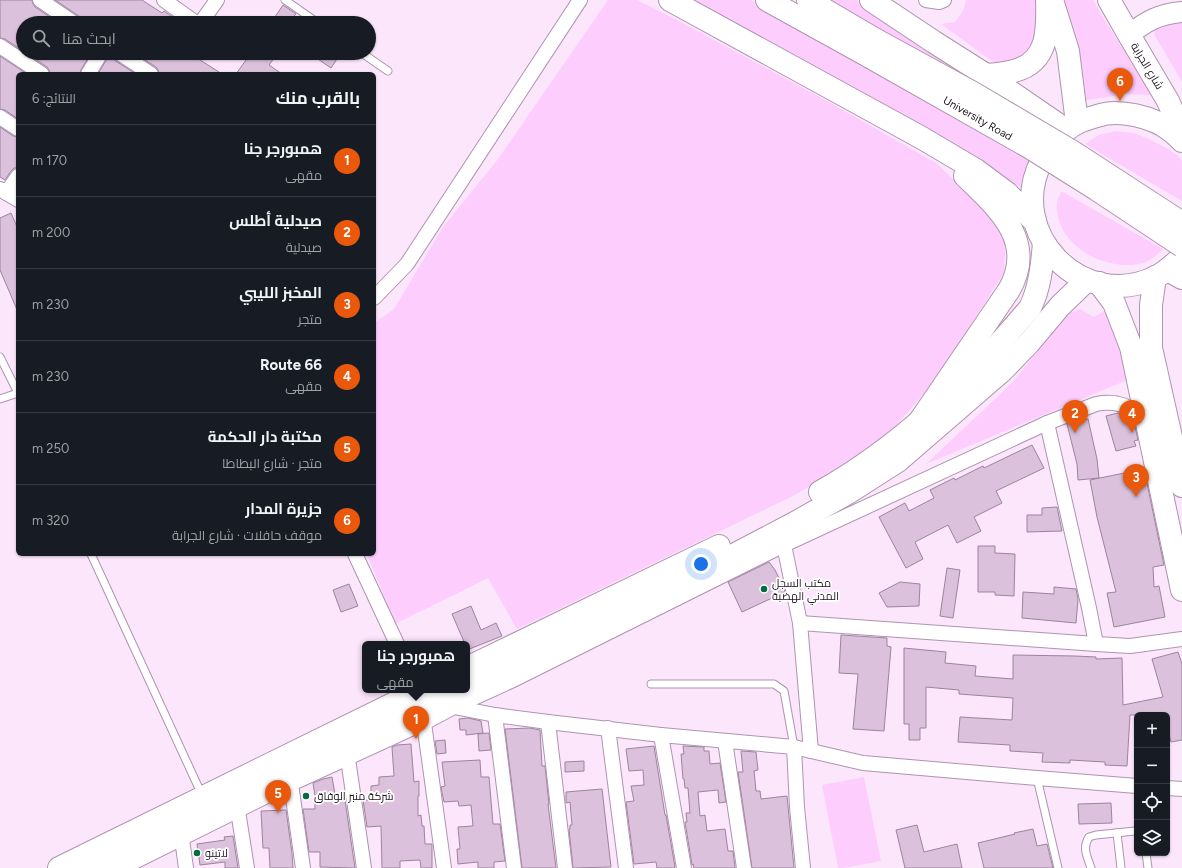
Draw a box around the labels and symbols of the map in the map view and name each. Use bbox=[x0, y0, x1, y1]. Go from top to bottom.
street label: شارع الجرابة bbox=[1127, 40, 1166, 92]
pin: 6 bbox=[1107, 68, 1133, 101]
street label: University Road bbox=[941, 93, 1015, 143]
pin: 2 bbox=[1062, 400, 1088, 433]
pin: 4 bbox=[1119, 400, 1145, 433]
pin: 3 bbox=[1123, 464, 1149, 497]
your location bbox=[691, 554, 711, 574]
place label: مكتب السجل المدني الهضبة bbox=[772, 577, 839, 605]
marker: مكتب السجل المدني الهضبة bbox=[759, 584, 769, 594]
pin: 1 bbox=[403, 706, 429, 739]
pin: 5 bbox=[265, 780, 291, 813]
place label: شركة منبر الوفاق bbox=[314, 790, 393, 803]
marker: شركة منبر الوفاق bbox=[301, 791, 311, 801]
place label: لاتينو bbox=[205, 847, 228, 860]
marker: لاتينو bbox=[192, 848, 202, 858]

